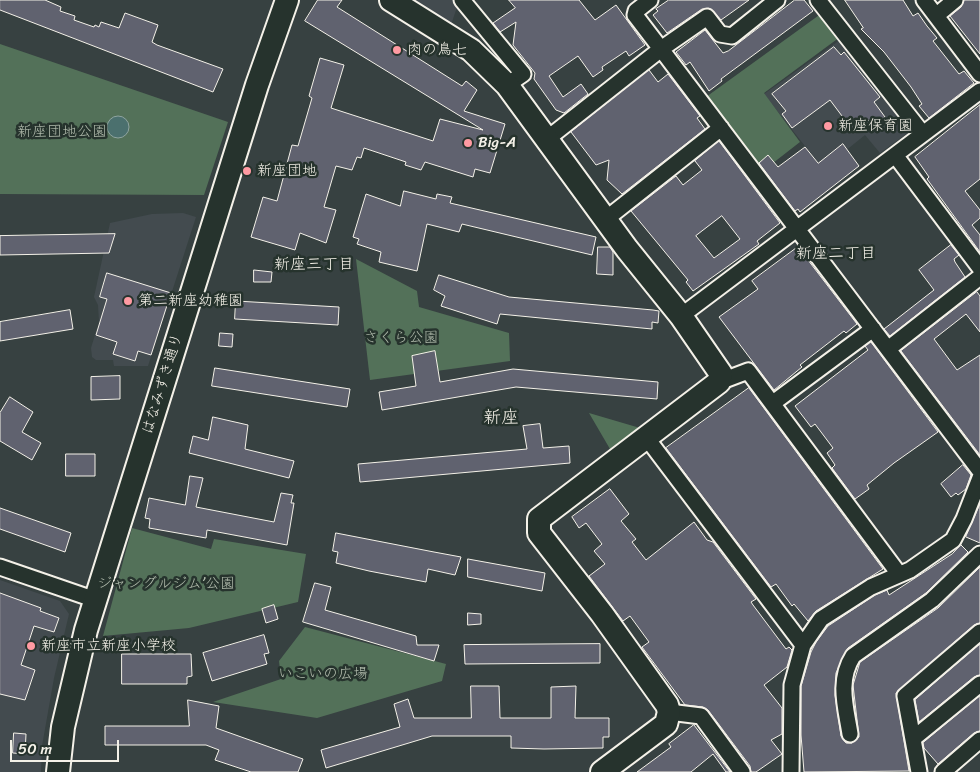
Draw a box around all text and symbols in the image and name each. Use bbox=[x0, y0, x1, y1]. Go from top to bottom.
place label: 肉の鳥七 bbox=[407, 41, 467, 59]
marker: 肉の鳥七 bbox=[391, 44, 403, 56]
place label: 新座保育園 bbox=[838, 117, 913, 135]
marker: 新座保育園 bbox=[822, 120, 834, 132]
park label: 新座団地公園 bbox=[17, 123, 107, 141]
place label: Big-A bbox=[478, 134, 516, 152]
marker: Big-A bbox=[462, 137, 474, 149]
place label: 新座団地 bbox=[257, 162, 317, 180]
marker: 新座団地 bbox=[241, 165, 253, 177]
district label: 新座二丁目 bbox=[796, 244, 876, 264]
district label: 新座三丁目 bbox=[274, 255, 354, 275]
place label: 第二新座幼稚園 bbox=[138, 292, 243, 310]
marker: 第二新座幼稚園 bbox=[122, 295, 134, 307]
park label: さくら公園 bbox=[364, 329, 438, 347]
street label: はなみずき通り bbox=[139, 331, 187, 437]
district label: 新座 bbox=[483, 407, 519, 429]
park label: ジャングルジム’公園 bbox=[97, 575, 235, 593]
place label: 新座市立新座小学校 bbox=[41, 637, 176, 655]
marker: 新座市立新座小学校 bbox=[25, 640, 37, 652]
park label: いこいの広場 bbox=[278, 665, 368, 683]
scale bar bbox=[12, 730, 121, 762]
text: 50 m bbox=[18, 736, 52, 762]

